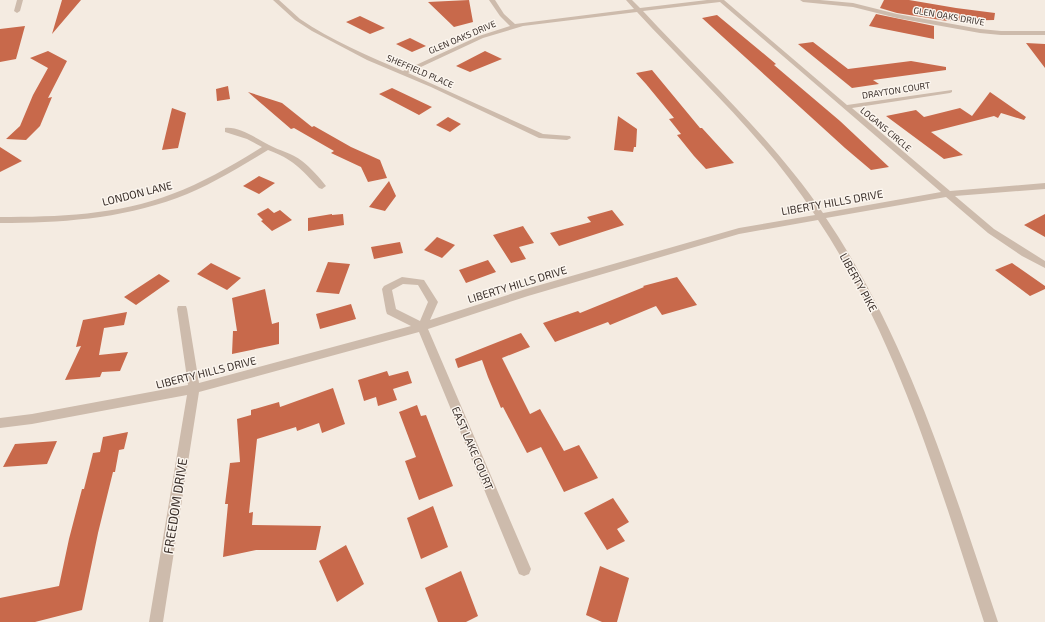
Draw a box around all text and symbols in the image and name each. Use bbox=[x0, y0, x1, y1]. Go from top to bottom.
street label: GLEN OAKS DRIVE bbox=[913, 4, 985, 28]
street label: GLEN OAKS DRIVE bbox=[427, 18, 497, 56]
street label: SHEFFIELD PLACE bbox=[385, 52, 455, 90]
street label: DRAYTON COURT bbox=[861, 79, 932, 101]
street label: LOGANS CIRCLE bbox=[858, 105, 914, 153]
street label: LONDON LANE bbox=[101, 178, 173, 208]
street label: LIBERTY HILLS DRIVE bbox=[780, 187, 884, 217]
street label: LIBERTY PIKE bbox=[838, 250, 880, 314]
street label: LIBERTY HILLS DRIVE bbox=[466, 263, 568, 305]
street label: LIBERTY HILLS DRIVE bbox=[154, 353, 258, 391]
street label: EAST LAKE COURT bbox=[450, 404, 497, 492]
street label: FREEDOM DRIVE bbox=[160, 457, 190, 555]

